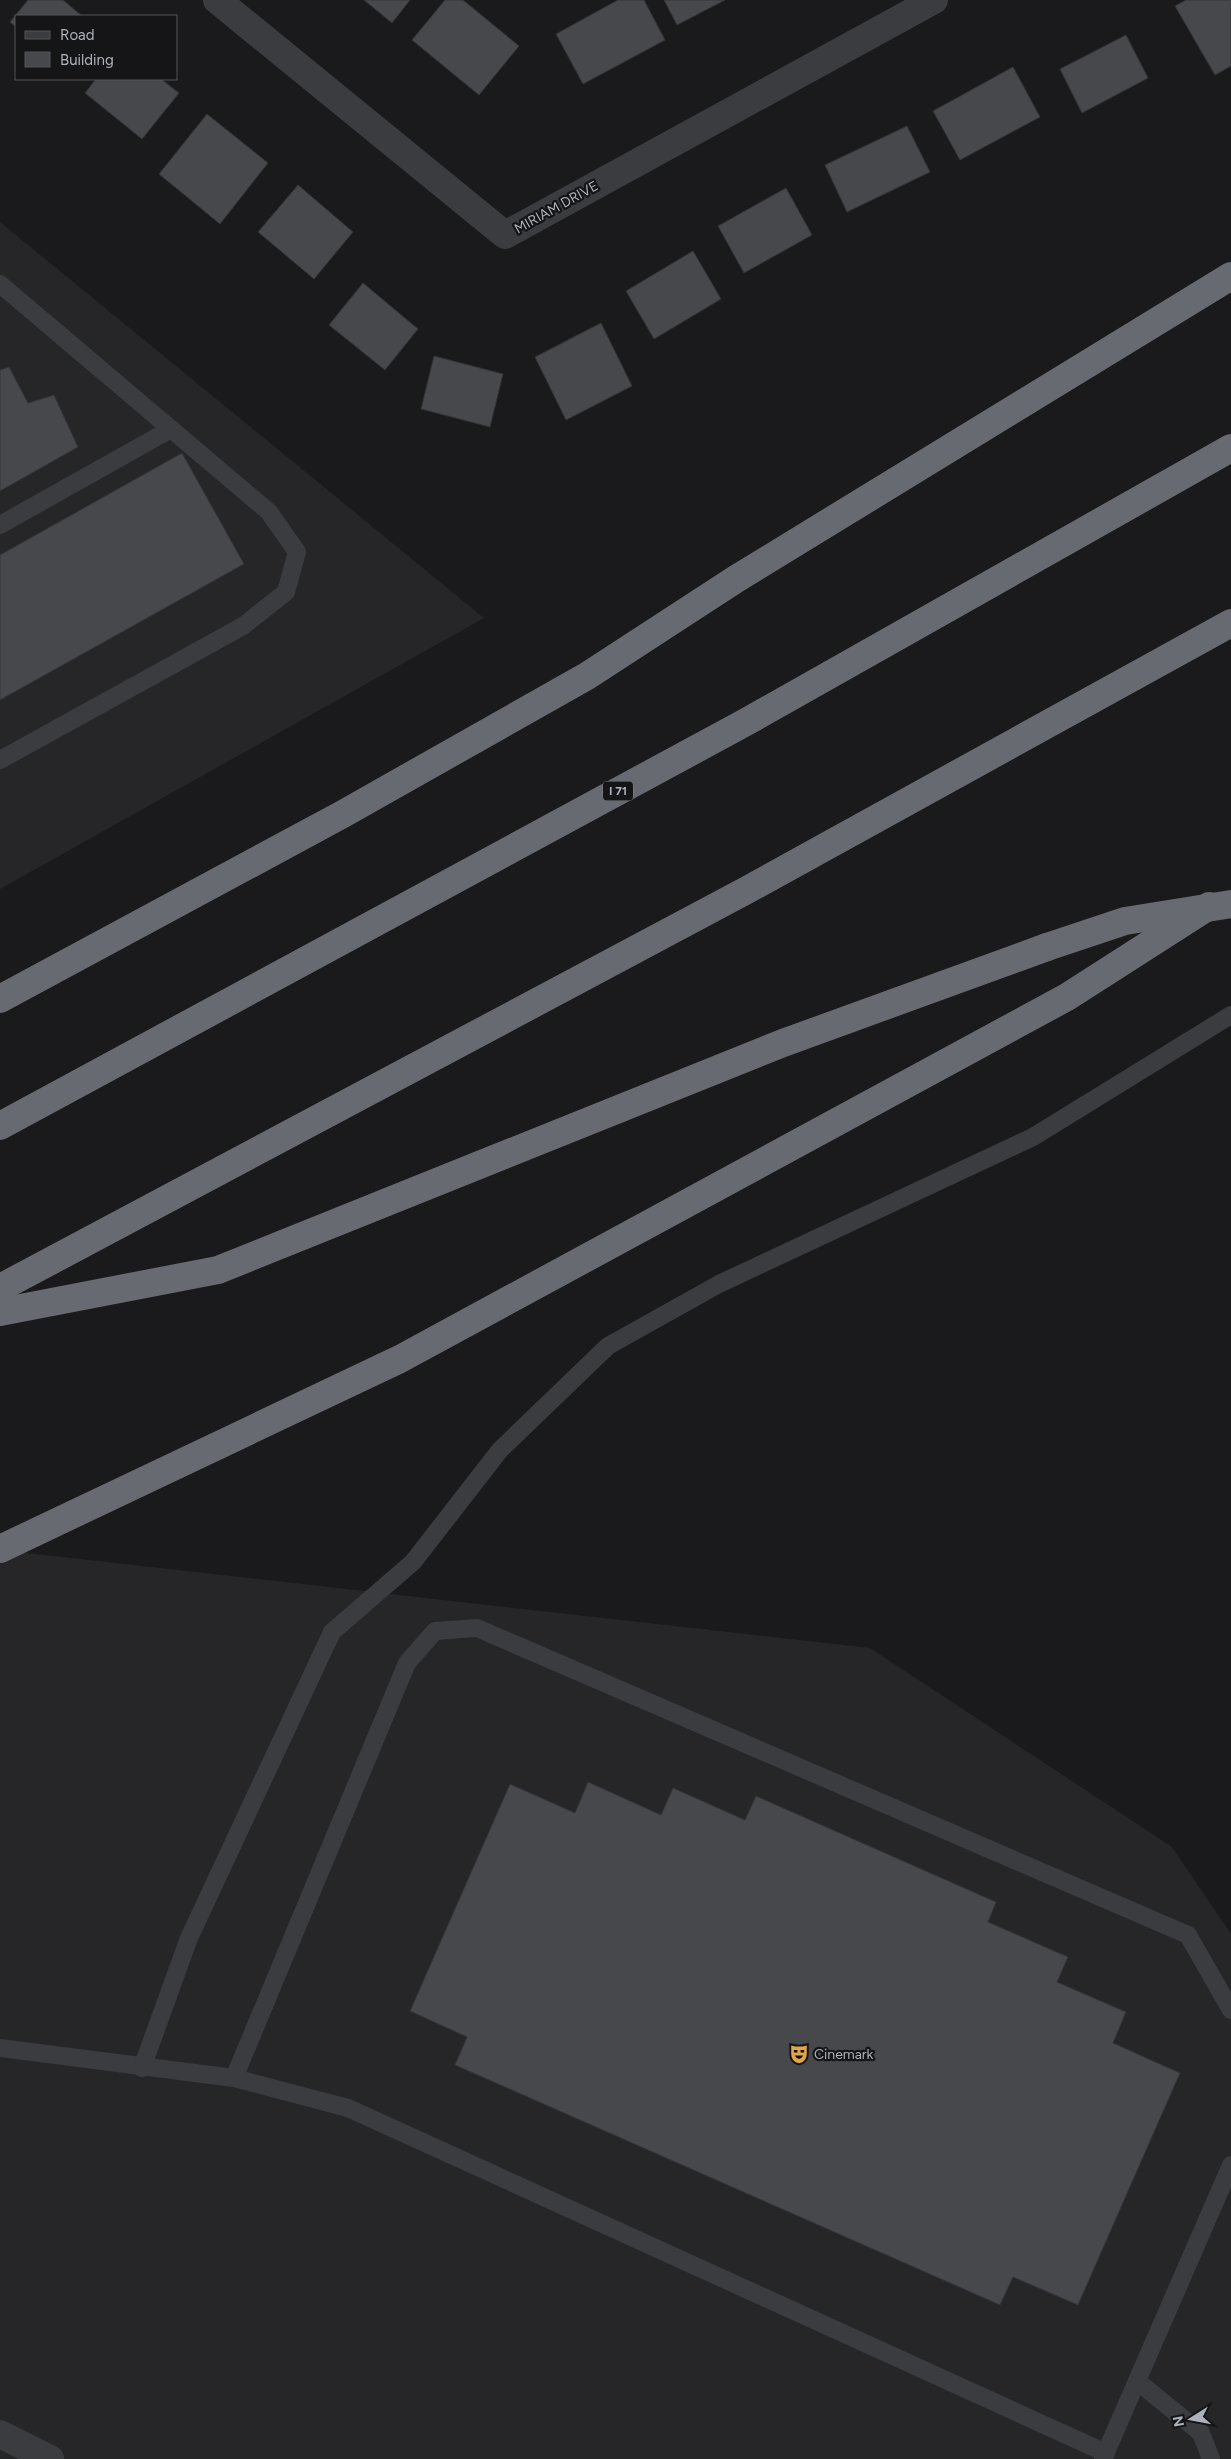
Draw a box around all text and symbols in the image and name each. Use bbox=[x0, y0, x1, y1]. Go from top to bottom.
legend bbox=[15, 15, 178, 80]
text: Road bbox=[60, 26, 95, 44]
text: Building bbox=[60, 51, 114, 69]
street label: MIRIAM DRIVE bbox=[511, 177, 601, 237]
road number: I 71 bbox=[603, 781, 633, 800]
theatre icon: Cinemark bbox=[788, 2043, 810, 2065]
place label: Cinemark bbox=[814, 2046, 874, 2063]
north arrow bbox=[1166, 2394, 1216, 2444]
text: N bbox=[1169, 2414, 1188, 2428]

